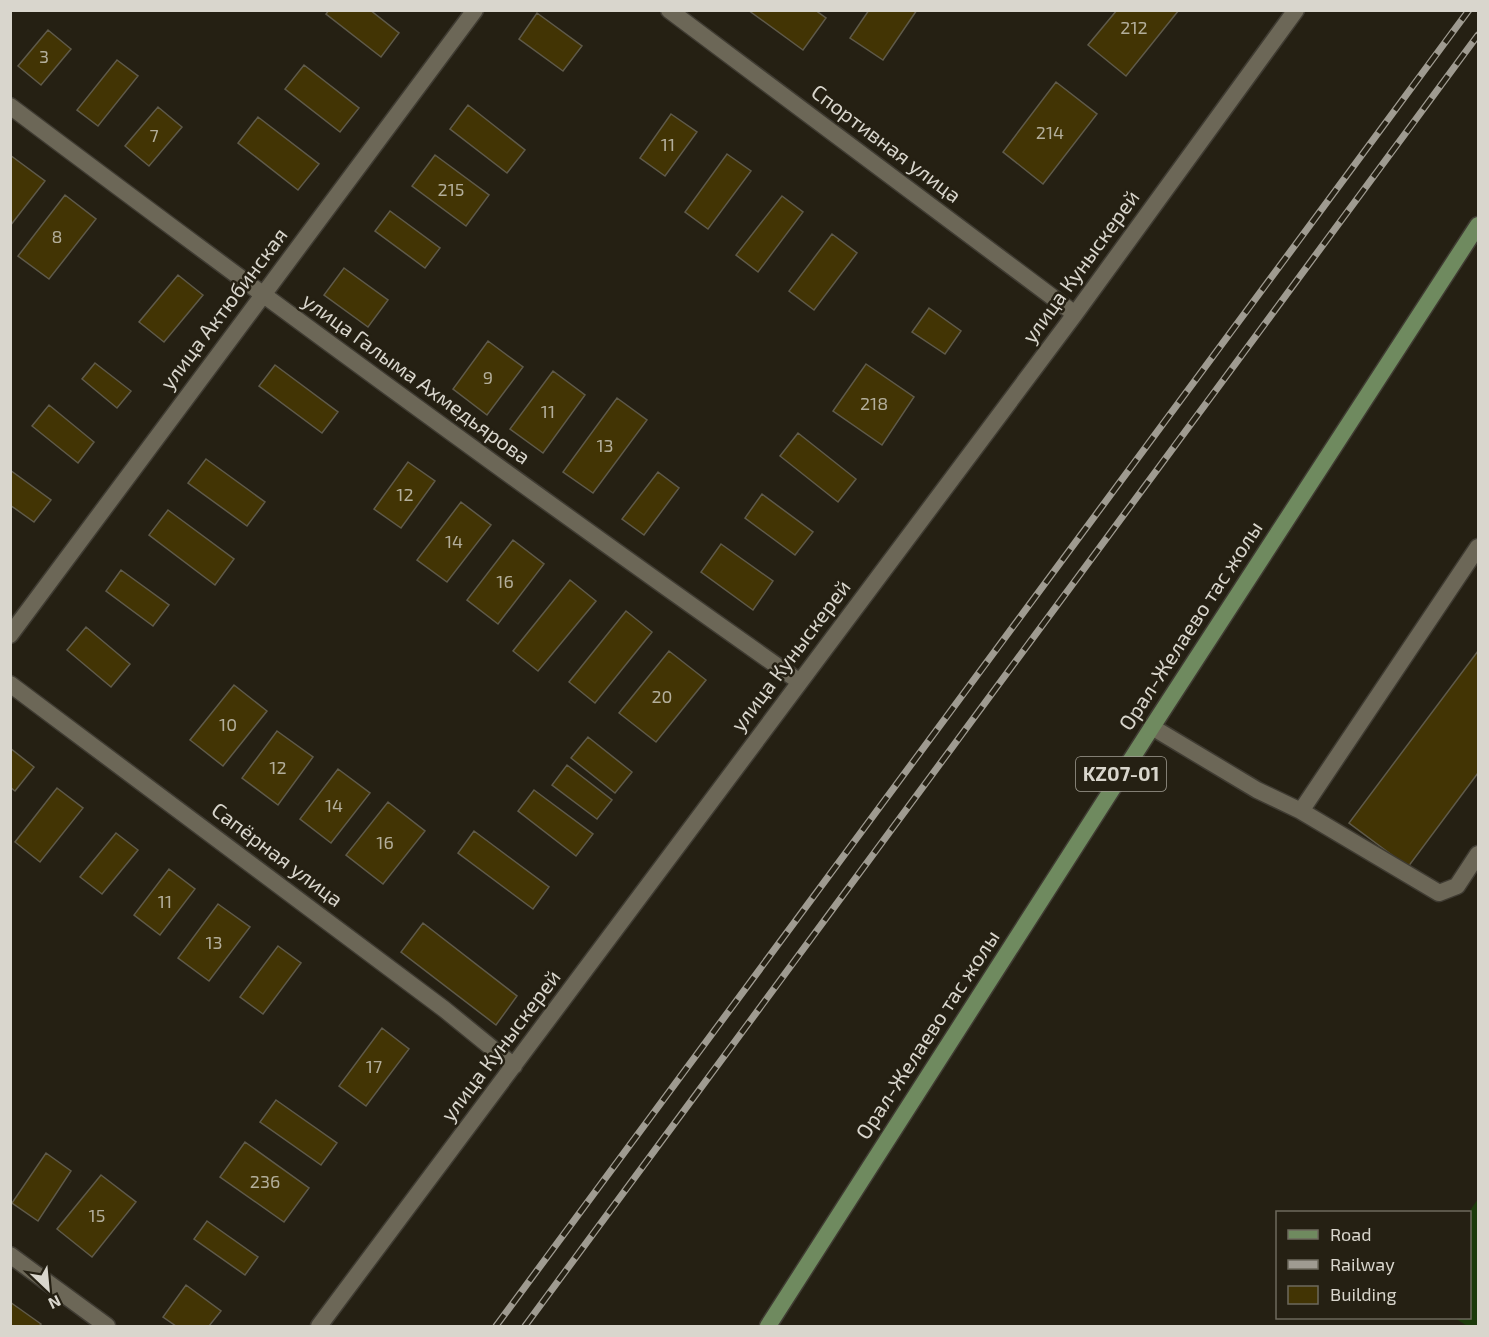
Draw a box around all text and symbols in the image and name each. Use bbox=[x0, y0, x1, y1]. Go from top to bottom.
house number: 212 bbox=[1120, 16, 1148, 38]
house number: 3 bbox=[39, 45, 49, 67]
street label: Спортивная улица bbox=[806, 78, 967, 208]
house number: 214 bbox=[1036, 121, 1064, 143]
house number: 7 bbox=[149, 124, 159, 146]
house number: 11 bbox=[661, 133, 675, 155]
house number: 215 bbox=[438, 178, 464, 200]
street label: улица Куныскерей bbox=[1016, 185, 1144, 348]
street label: улица Актюбинская bbox=[154, 222, 293, 394]
house number: 8 bbox=[52, 225, 62, 247]
street label: улица Галыма Ахмедьярова bbox=[298, 287, 536, 470]
house number: 9 bbox=[483, 366, 493, 388]
house number: 218 bbox=[860, 392, 888, 414]
house number: 11 bbox=[541, 400, 555, 422]
house number: 13 bbox=[596, 434, 614, 456]
house number: 12 bbox=[396, 483, 414, 505]
street label: Орал-Желаево тас жолы bbox=[1113, 516, 1267, 734]
house number: 14 bbox=[445, 530, 463, 552]
house number: 16 bbox=[496, 570, 514, 592]
street label: улица Куныскерей bbox=[725, 575, 856, 736]
house number: 20 bbox=[652, 685, 672, 707]
house number: 10 bbox=[219, 713, 237, 735]
house number: 12 bbox=[269, 756, 287, 778]
road number: KZ07-01 bbox=[1076, 757, 1166, 791]
house number: 14 bbox=[325, 794, 343, 816]
street label: Сапёрная улица bbox=[207, 796, 348, 912]
house number: 16 bbox=[376, 831, 394, 853]
house number: 11 bbox=[158, 890, 172, 912]
street label: Орал-Желаево тас жолы bbox=[850, 925, 1004, 1143]
house number: 13 bbox=[205, 931, 223, 953]
street label: улица Куныскерей bbox=[435, 965, 566, 1126]
house number: 17 bbox=[366, 1055, 382, 1077]
house number: 236 bbox=[250, 1170, 280, 1192]
house number: 15 bbox=[89, 1204, 105, 1226]
legend bbox=[1276, 1211, 1471, 1319]
text: Road bbox=[1330, 1223, 1371, 1245]
text: Railway bbox=[1330, 1253, 1395, 1275]
north arrow bbox=[18, 1259, 78, 1319]
text: Building bbox=[1330, 1283, 1397, 1305]
text: N bbox=[45, 1292, 64, 1314]

